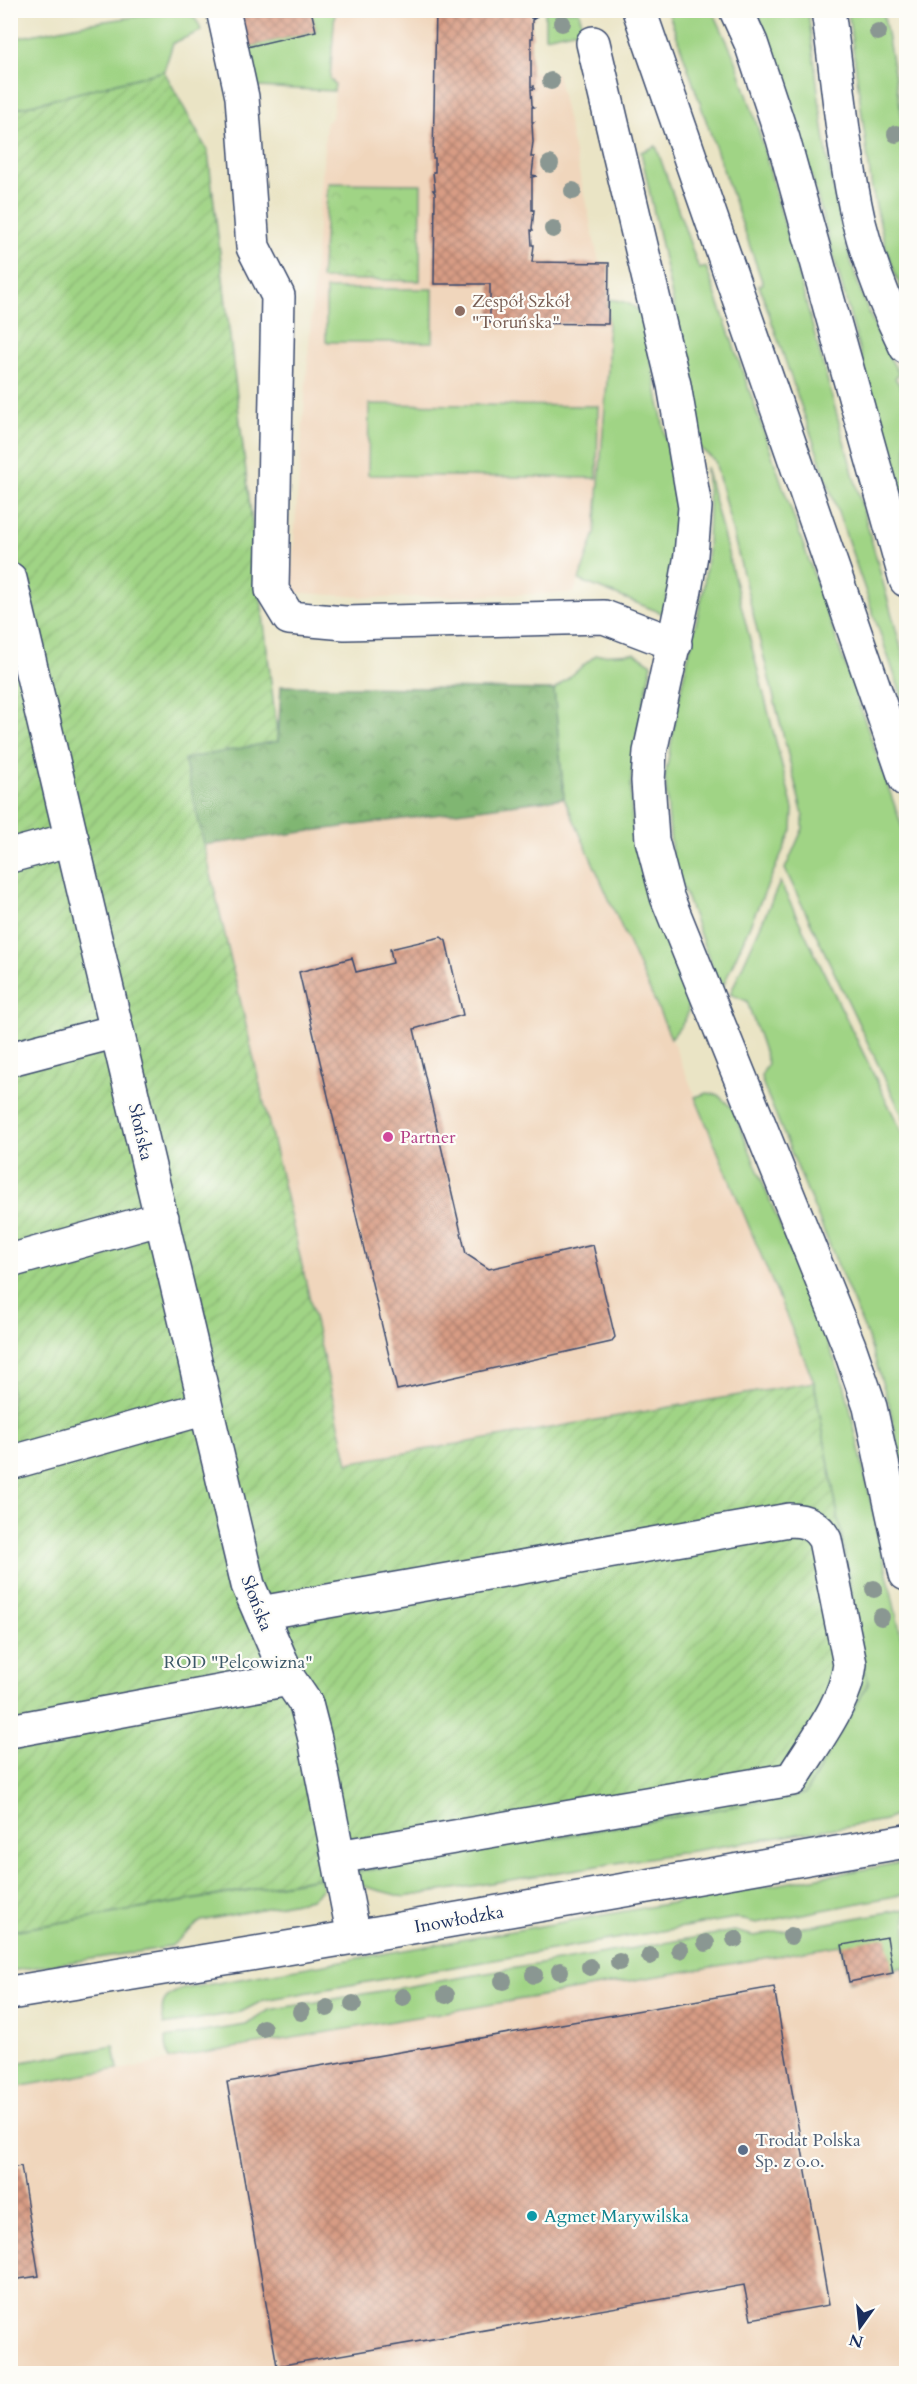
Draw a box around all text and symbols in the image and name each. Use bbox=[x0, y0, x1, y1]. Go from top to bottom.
place label: Zespół Szkół "Toruńska" bbox=[472, 289, 571, 335]
marker: Zespół Szkół "Toruńska" bbox=[453, 304, 467, 318]
street label: Słońska bbox=[122, 1101, 159, 1163]
place label: Partner bbox=[400, 1125, 456, 1150]
marker: Partner bbox=[381, 1130, 395, 1144]
street label: Słońska bbox=[235, 1572, 279, 1635]
park label: ROD "Pelcowizna" bbox=[163, 1650, 313, 1675]
street label: Inowłodzka bbox=[412, 1899, 506, 1940]
place label: Trodat Polska Sp. z o.o. bbox=[755, 2128, 861, 2174]
marker: Trodat Polska Sp. z o.o. bbox=[736, 2143, 750, 2157]
place label: Agmet Marywilska bbox=[544, 2204, 689, 2229]
marker: Agmet Marywilska bbox=[525, 2209, 539, 2223]
north arrow bbox=[830, 2297, 890, 2357]
text: N bbox=[847, 2328, 866, 2353]

